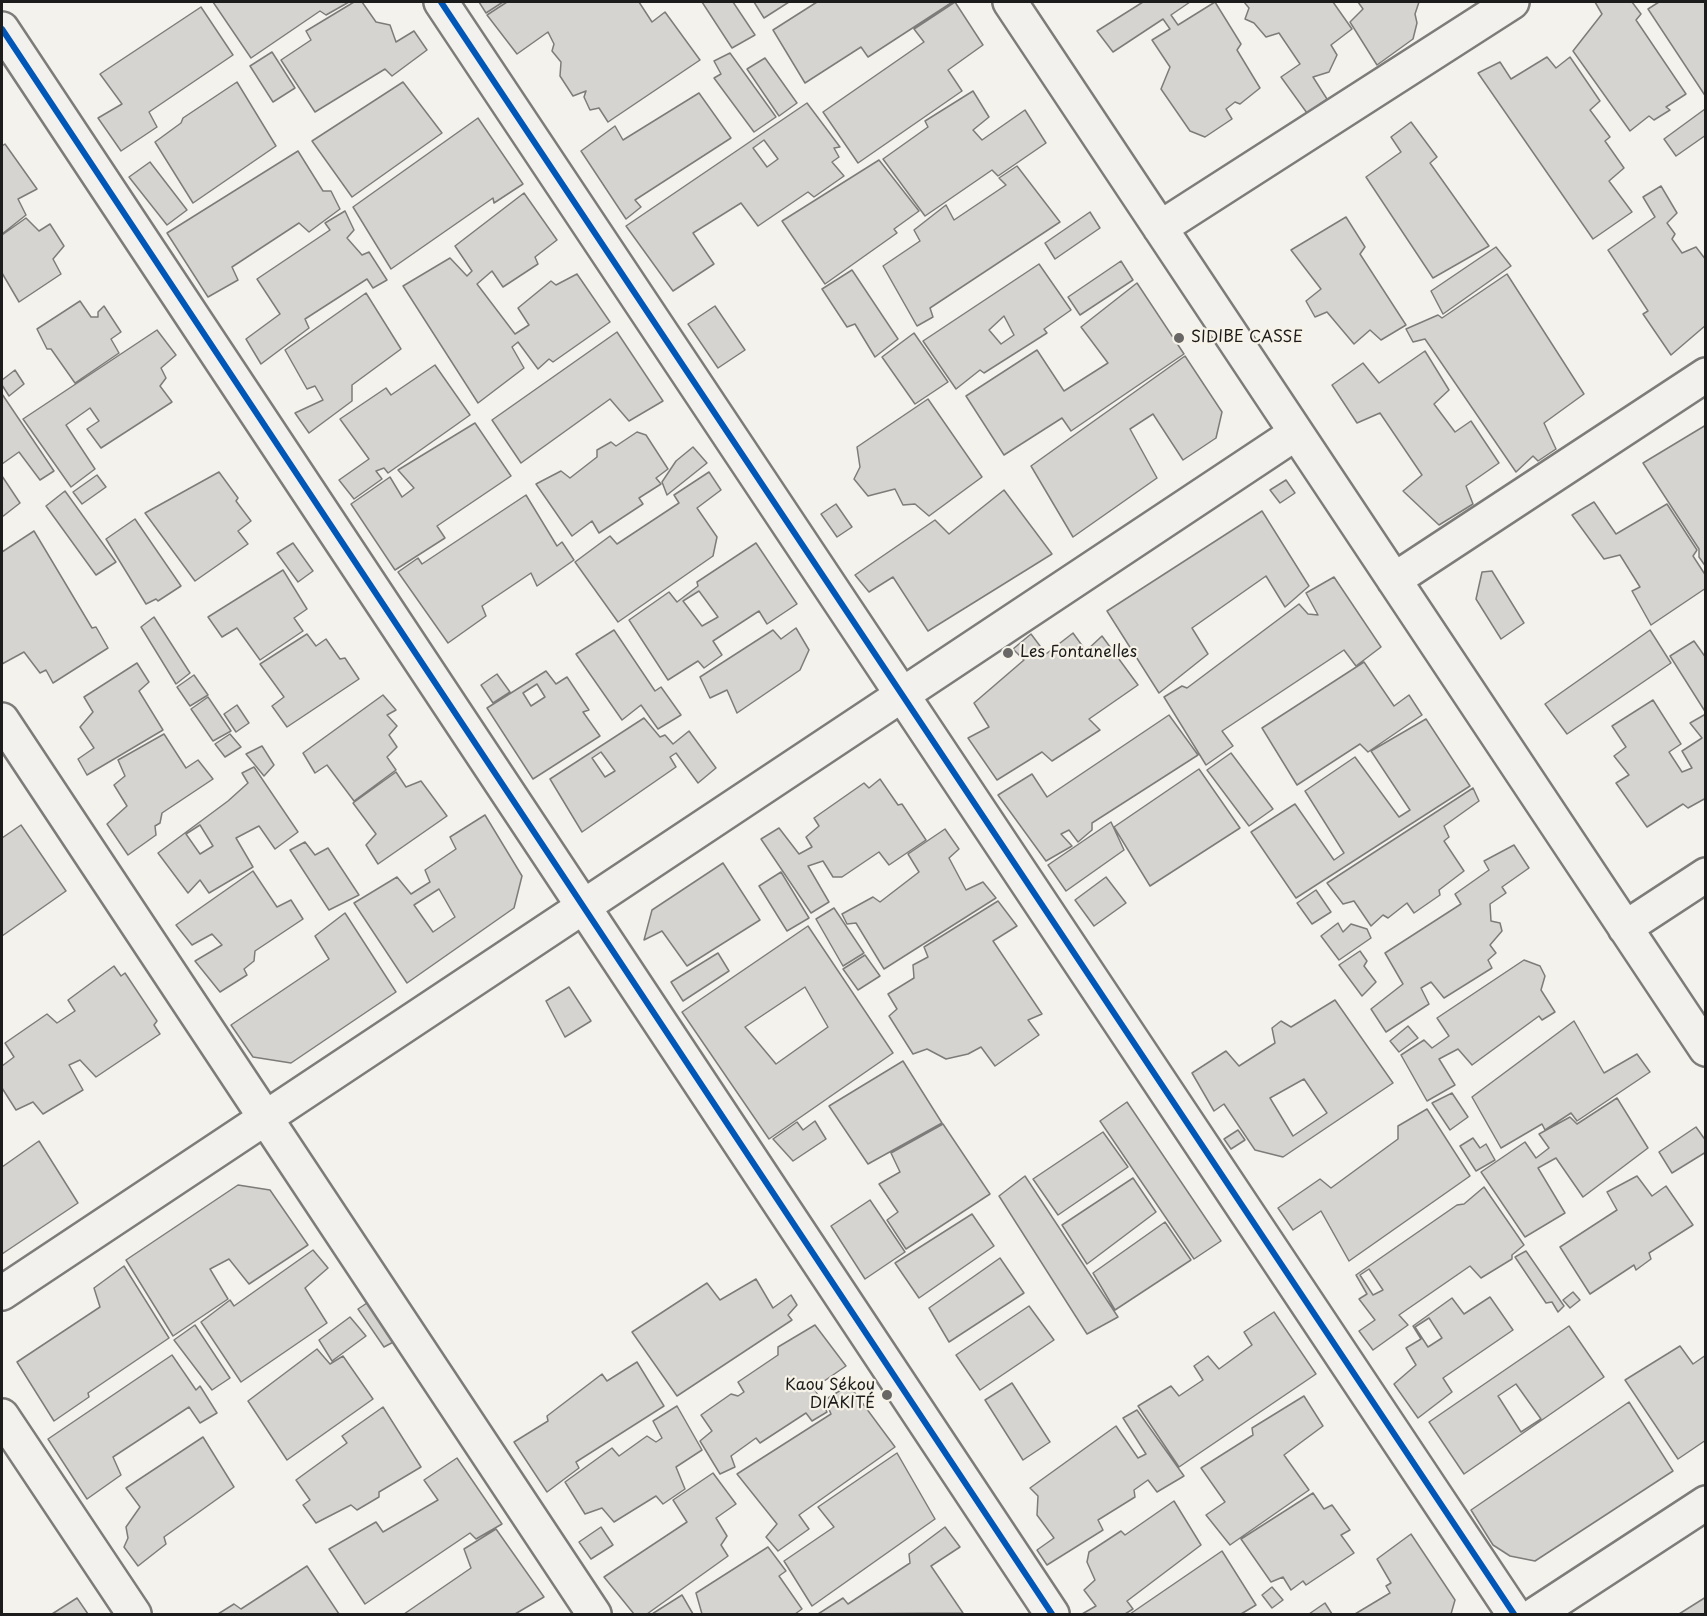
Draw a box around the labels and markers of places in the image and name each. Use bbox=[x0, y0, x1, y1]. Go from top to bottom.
place label: SIDIBE CASSE bbox=[1191, 328, 1303, 348]
marker: SIDIBE CASSE bbox=[1172, 331, 1186, 345]
place label: Les Fontanelles bbox=[1020, 643, 1137, 663]
marker: Les Fontanelles bbox=[1001, 646, 1015, 660]
place label: Kaou Sékou DIAKITÉ bbox=[785, 1376, 875, 1414]
marker: Kaou Sékou DIAKITÉ bbox=[880, 1388, 894, 1402]

